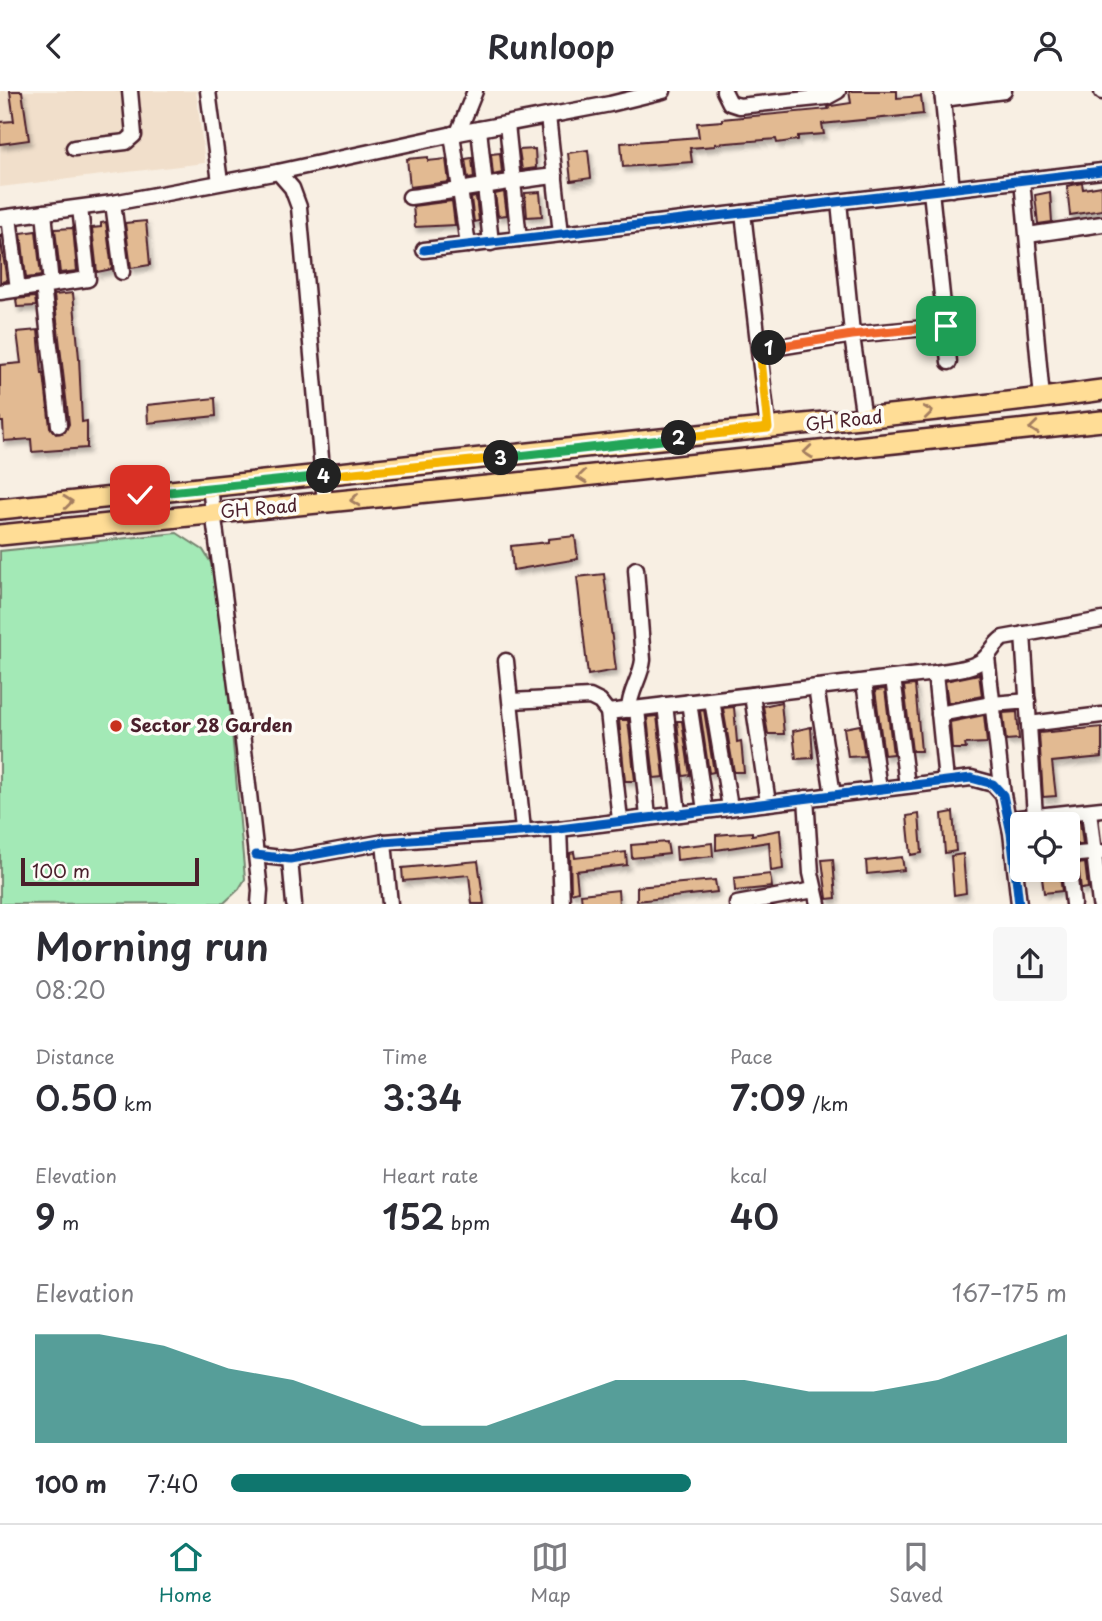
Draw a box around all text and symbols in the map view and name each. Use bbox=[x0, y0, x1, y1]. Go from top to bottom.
text: Runloop bbox=[487, 22, 615, 70]
icon: back bbox=[35, 27, 73, 65]
icon: person bbox=[1029, 27, 1067, 65]
pin bbox=[916, 296, 976, 356]
icon: arrive bbox=[927, 307, 965, 345]
pin: 1 bbox=[752, 331, 786, 365]
text: 1 bbox=[764, 333, 773, 361]
street label: GH Road bbox=[804, 402, 884, 437]
one-way arrow bbox=[922, 404, 933, 419]
pin: 2 bbox=[662, 421, 696, 455]
one-way arrow bbox=[1028, 421, 1040, 436]
text: 2 bbox=[672, 423, 685, 451]
pin: 3 bbox=[484, 441, 518, 475]
text: 3 bbox=[494, 443, 507, 471]
one-way arrow bbox=[802, 445, 814, 460]
pin: 4 bbox=[306, 459, 342, 493]
text: 4 bbox=[317, 461, 330, 489]
pin bbox=[110, 465, 170, 525]
one-way arrow bbox=[576, 469, 588, 484]
icon: check bbox=[121, 476, 159, 514]
street label: GH Road bbox=[219, 491, 299, 524]
one-way arrow bbox=[350, 492, 361, 507]
one-way arrow bbox=[63, 495, 74, 510]
place label: Sector 28 Garden bbox=[130, 711, 293, 738]
marker: Sector 28 Garden bbox=[108, 718, 124, 734]
map controls bbox=[1010, 812, 1080, 882]
button: locate bbox=[1010, 812, 1080, 882]
scale bar bbox=[21, 855, 200, 886]
text: 100 m bbox=[32, 856, 90, 884]
text: Morning run bbox=[35, 917, 269, 974]
button: share bbox=[993, 927, 1067, 1001]
text: 08:20 bbox=[35, 972, 106, 1007]
text: Distance bbox=[35, 1042, 115, 1070]
text: Time bbox=[382, 1042, 427, 1070]
text: Pace bbox=[730, 1042, 773, 1070]
text: 0.50 bbox=[35, 1070, 117, 1123]
text: 3:34 bbox=[382, 1070, 462, 1123]
text: 7:09 bbox=[730, 1070, 806, 1123]
text: km bbox=[117, 1089, 152, 1117]
text: /km bbox=[806, 1089, 849, 1117]
text: Elevation bbox=[35, 1161, 117, 1189]
text: Heart rate bbox=[382, 1161, 478, 1189]
text: kcal bbox=[730, 1161, 768, 1189]
text: 9 bbox=[35, 1189, 56, 1242]
text: 152 bbox=[382, 1189, 445, 1242]
text: 40 bbox=[730, 1189, 779, 1242]
text: m bbox=[56, 1208, 79, 1236]
text: bpm bbox=[445, 1208, 490, 1236]
text: Elevation bbox=[35, 1275, 134, 1310]
text: 167–175 m bbox=[952, 1275, 1067, 1310]
text: 100 m bbox=[35, 1466, 107, 1501]
text: 7:40 bbox=[147, 1466, 198, 1501]
tab: Home bbox=[159, 1538, 212, 1608]
tab: Map bbox=[530, 1538, 571, 1608]
tab: Saved bbox=[889, 1538, 943, 1608]

